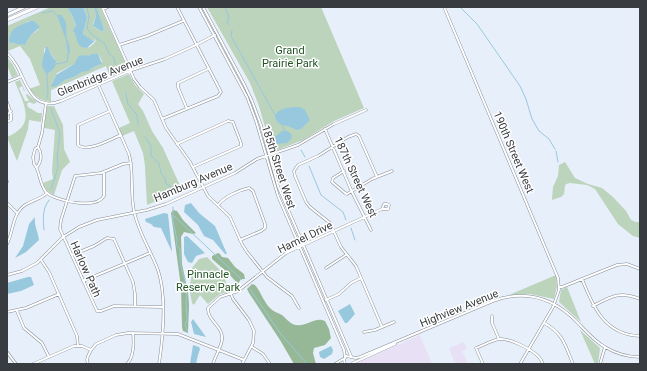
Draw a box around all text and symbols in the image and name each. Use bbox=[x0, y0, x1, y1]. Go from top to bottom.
park label: Grand Prairie Park bbox=[262, 44, 319, 70]
street label: Glenbridge Avenue bbox=[55, 53, 145, 100]
street label: 190th Street West bbox=[490, 109, 537, 195]
street label: 185th Street West bbox=[259, 124, 298, 211]
street label: 187th Street West bbox=[331, 135, 380, 220]
street label: Hamburg Avenue bbox=[152, 160, 235, 205]
street label: Hamel Drive bbox=[276, 219, 335, 256]
street label: Harlow Path bbox=[67, 239, 104, 299]
park label: Pinnacle Reserve Park bbox=[176, 268, 240, 294]
street label: Highview Avenue bbox=[418, 287, 501, 330]

